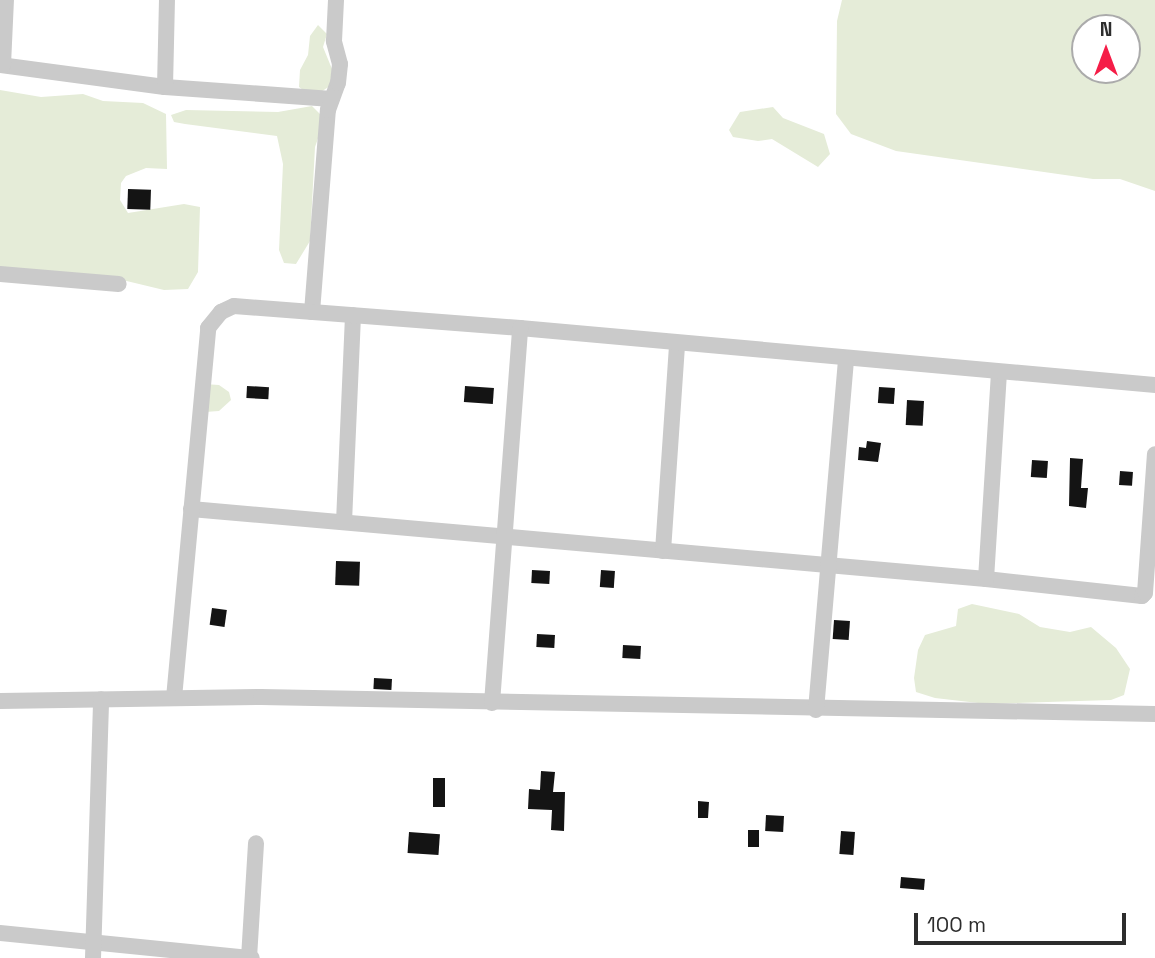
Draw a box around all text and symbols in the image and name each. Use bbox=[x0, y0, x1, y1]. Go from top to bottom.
north arrow bbox=[1071, 14, 1141, 84]
text: N bbox=[1100, 17, 1112, 42]
scale bar bbox=[917, 898, 1129, 942]
text: 100 m bbox=[927, 911, 986, 938]

